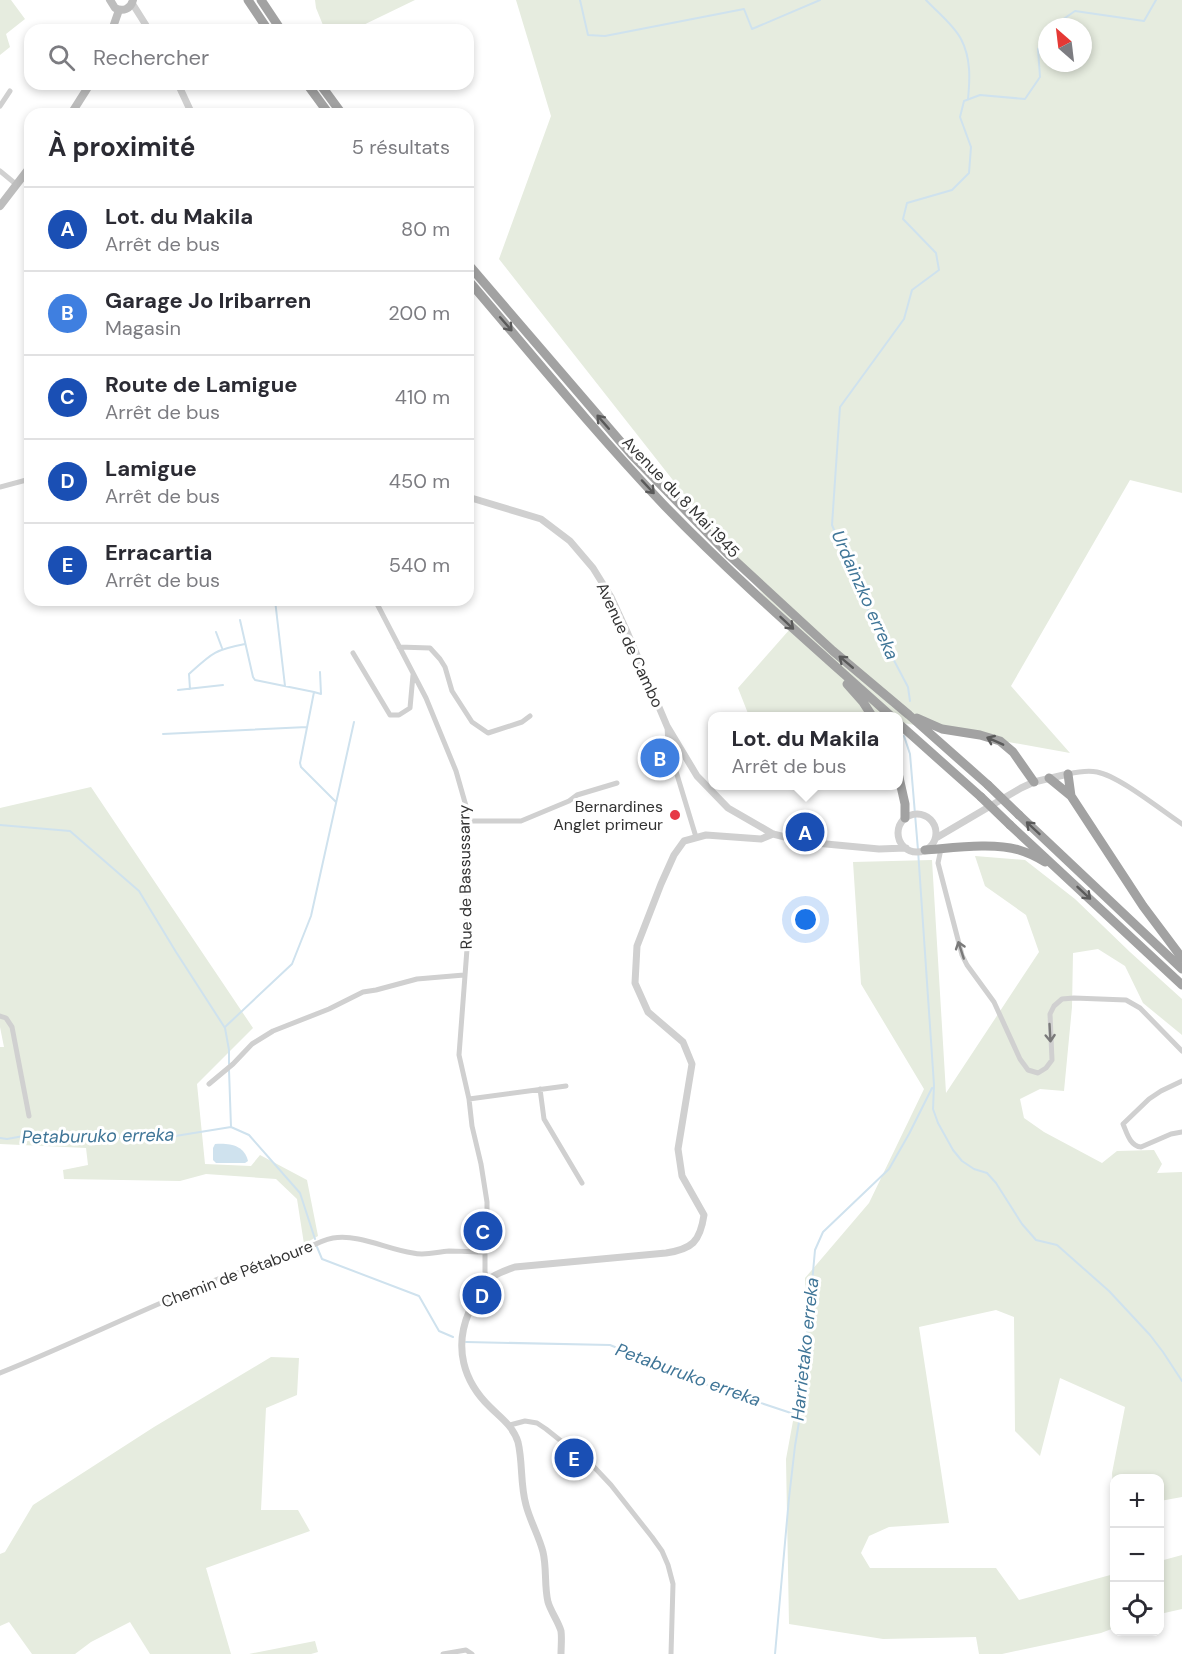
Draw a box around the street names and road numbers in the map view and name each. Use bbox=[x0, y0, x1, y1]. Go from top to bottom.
street label: Avenue du 8 Mai 1945 bbox=[618, 432, 744, 562]
street label: Avenue de Cambo bbox=[592, 579, 668, 711]
street label: Rue de Bassussarry bbox=[453, 804, 477, 949]
street label: Chemin de Pétaboure bbox=[158, 1235, 316, 1313]

